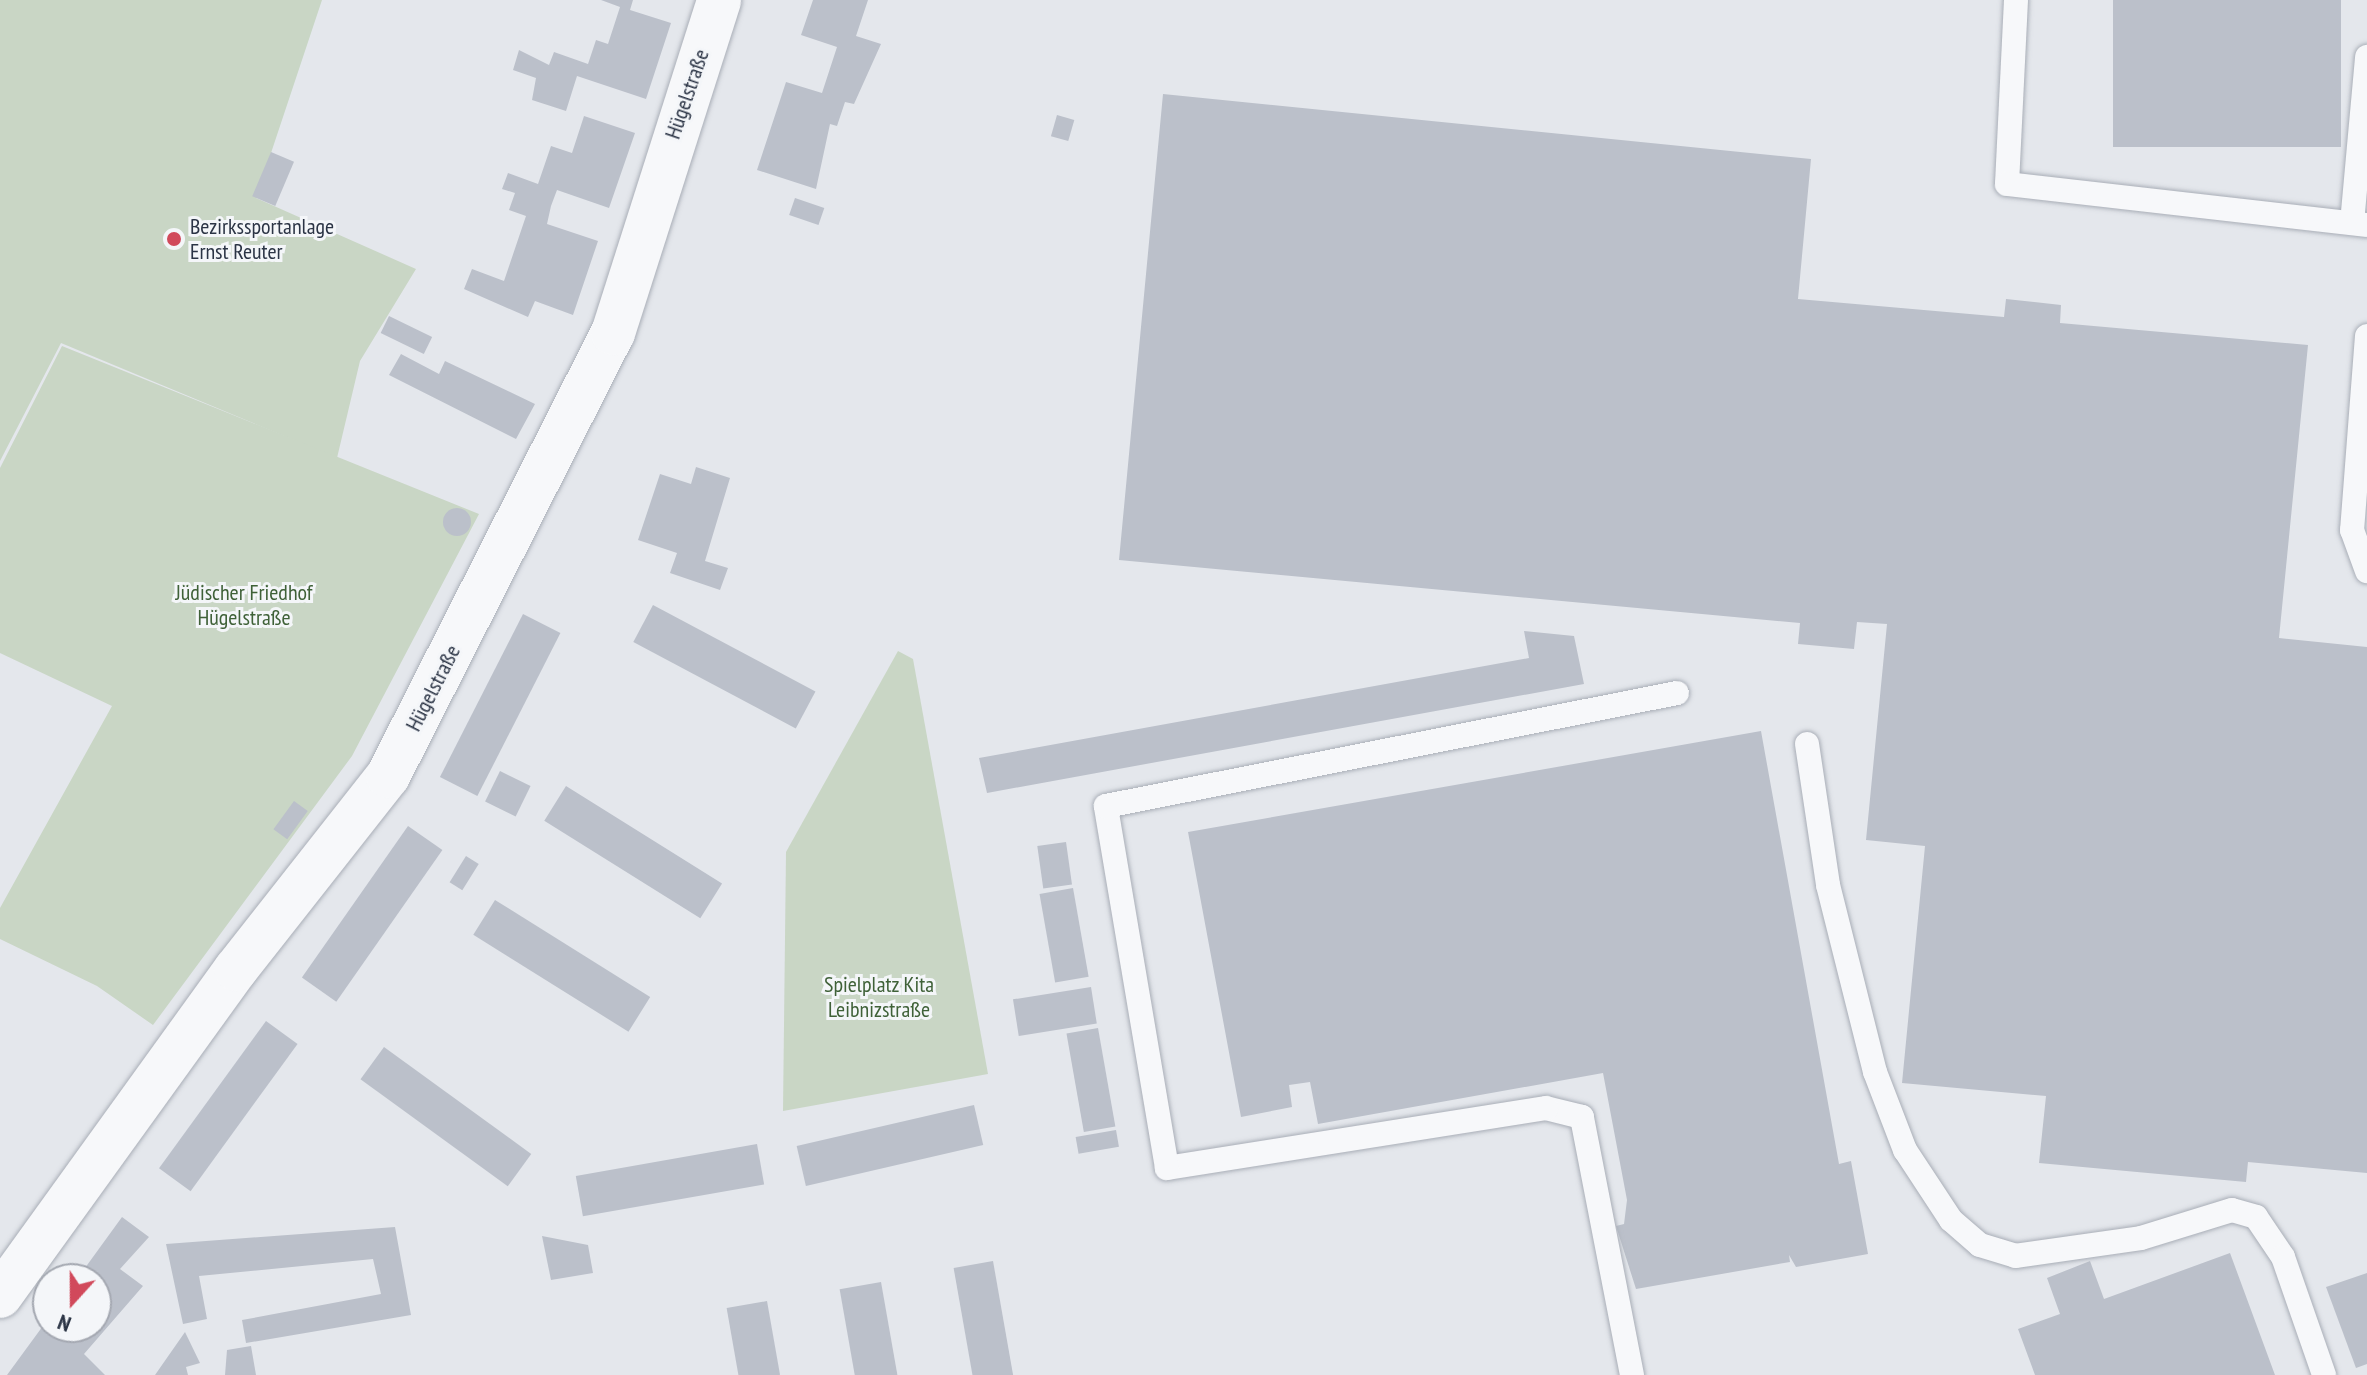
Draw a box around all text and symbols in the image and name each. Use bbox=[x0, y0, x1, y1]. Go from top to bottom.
street label: Hügelstraße bbox=[659, 46, 715, 142]
place label: Bezirkssportanlage Ernst Reuter bbox=[190, 213, 334, 264]
marker: Bezirkssportanlage Ernst Reuter bbox=[165, 230, 183, 248]
park label: Jüdischer Friedhof Hügelstraße bbox=[176, 579, 312, 630]
street label: Hügelstraße bbox=[400, 640, 466, 736]
park label: Spielplatz Kita Leibnizstraße bbox=[824, 971, 934, 1022]
north arrow bbox=[32, 1263, 112, 1343]
text: N bbox=[54, 1308, 75, 1339]

